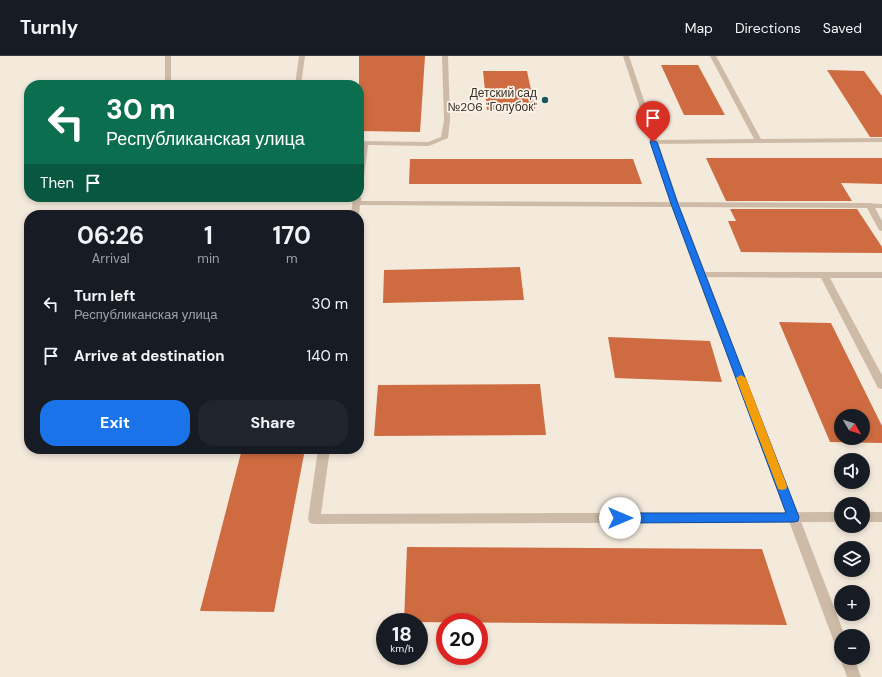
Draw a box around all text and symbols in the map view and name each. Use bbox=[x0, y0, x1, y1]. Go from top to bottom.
text: Turnly bbox=[20, 15, 78, 40]
text: Map bbox=[685, 19, 713, 37]
text: Directions bbox=[735, 19, 801, 37]
text: Saved bbox=[823, 19, 862, 37]
place label: Детский сад №206 "Голубок" bbox=[447, 85, 538, 115]
text: 30 m bbox=[106, 91, 176, 128]
marker: Детский сад №206 "Голубок" bbox=[540, 95, 550, 105]
icon: left bbox=[40, 96, 92, 148]
pin bbox=[636, 101, 670, 142]
icon: arrive bbox=[642, 107, 664, 129]
text: Республиканская улица bbox=[106, 127, 305, 151]
icon: arrive bbox=[82, 172, 104, 194]
text: Then bbox=[40, 173, 74, 193]
text: 06:26 bbox=[77, 220, 144, 251]
text: 1 bbox=[204, 220, 213, 251]
text: 170 bbox=[273, 220, 311, 251]
text: Arrival bbox=[92, 250, 130, 267]
text: min bbox=[197, 250, 220, 267]
text: m bbox=[286, 250, 298, 267]
text: Turn left bbox=[74, 286, 135, 306]
icon: left bbox=[40, 293, 62, 315]
text: 30 m bbox=[312, 294, 348, 314]
text: Республиканская улица bbox=[74, 306, 218, 323]
icon: arrive bbox=[40, 345, 62, 367]
text: Arrive at destination bbox=[74, 346, 225, 366]
text: 140 m bbox=[307, 346, 348, 366]
button: Exit bbox=[40, 400, 190, 446]
button: Share bbox=[198, 400, 348, 446]
north arrow bbox=[834, 409, 870, 445]
map controls bbox=[834, 409, 870, 665]
button: sound bbox=[834, 453, 870, 489]
position arrow bbox=[599, 497, 641, 539]
button: search bbox=[834, 497, 870, 533]
button: layers bbox=[834, 541, 870, 577]
button: + bbox=[834, 585, 870, 621]
speed limit sign: 20 bbox=[436, 613, 488, 665]
text: 18 bbox=[392, 621, 412, 647]
button: − bbox=[834, 629, 870, 665]
text: km/h bbox=[390, 642, 414, 655]

